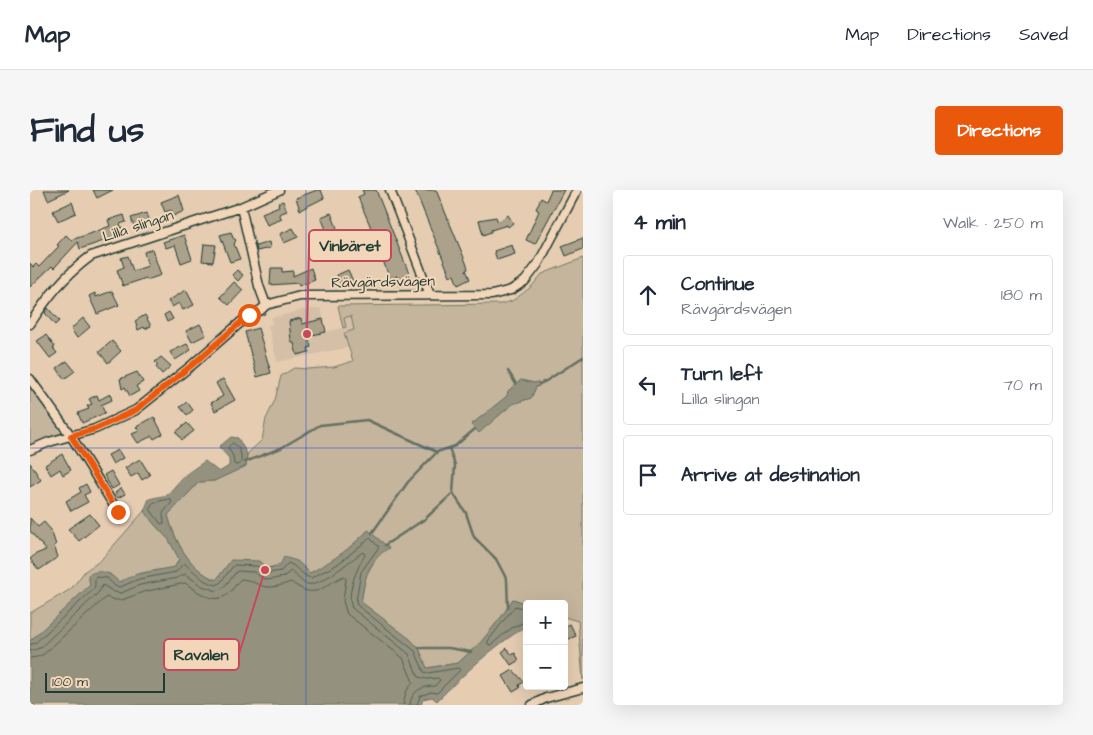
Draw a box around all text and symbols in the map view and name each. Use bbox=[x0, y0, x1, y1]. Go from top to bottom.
text: Map bbox=[25, 18, 70, 52]
text: Map bbox=[845, 22, 879, 47]
text: Directions bbox=[907, 22, 991, 47]
text: Saved bbox=[1019, 22, 1068, 47]
text: Find us bbox=[30, 106, 144, 155]
button: Directions bbox=[935, 106, 1063, 155]
street label: Lilla slingan bbox=[100, 204, 177, 248]
text: 4 min bbox=[633, 208, 686, 237]
text: Walk · 250 m bbox=[943, 212, 1043, 234]
callout: Vinbäret bbox=[309, 230, 391, 261]
text: Vinbäret bbox=[318, 235, 381, 257]
street label: Rävgärdsvägen bbox=[331, 271, 436, 294]
text: Continue bbox=[681, 271, 755, 298]
icon: ahead bbox=[634, 281, 662, 309]
text: 180 m bbox=[1001, 284, 1042, 306]
text: Rävgärdsvägen bbox=[681, 298, 792, 320]
route start bbox=[238, 304, 261, 327]
text: Turn left bbox=[681, 361, 762, 388]
icon: left bbox=[634, 371, 662, 399]
text: 70 m bbox=[1003, 374, 1042, 396]
text: Lilla slingan bbox=[681, 388, 759, 410]
icon: arrive bbox=[634, 461, 662, 489]
text: Arrive at destination bbox=[681, 462, 860, 489]
route end bbox=[107, 501, 130, 524]
map controls bbox=[523, 600, 568, 690]
button: + bbox=[523, 600, 568, 645]
callout: Ravalen bbox=[164, 639, 239, 670]
text: Ravalen bbox=[173, 644, 229, 666]
button: − bbox=[523, 645, 568, 690]
scale bar bbox=[45, 670, 165, 693]
text: 100 m bbox=[52, 672, 88, 692]

